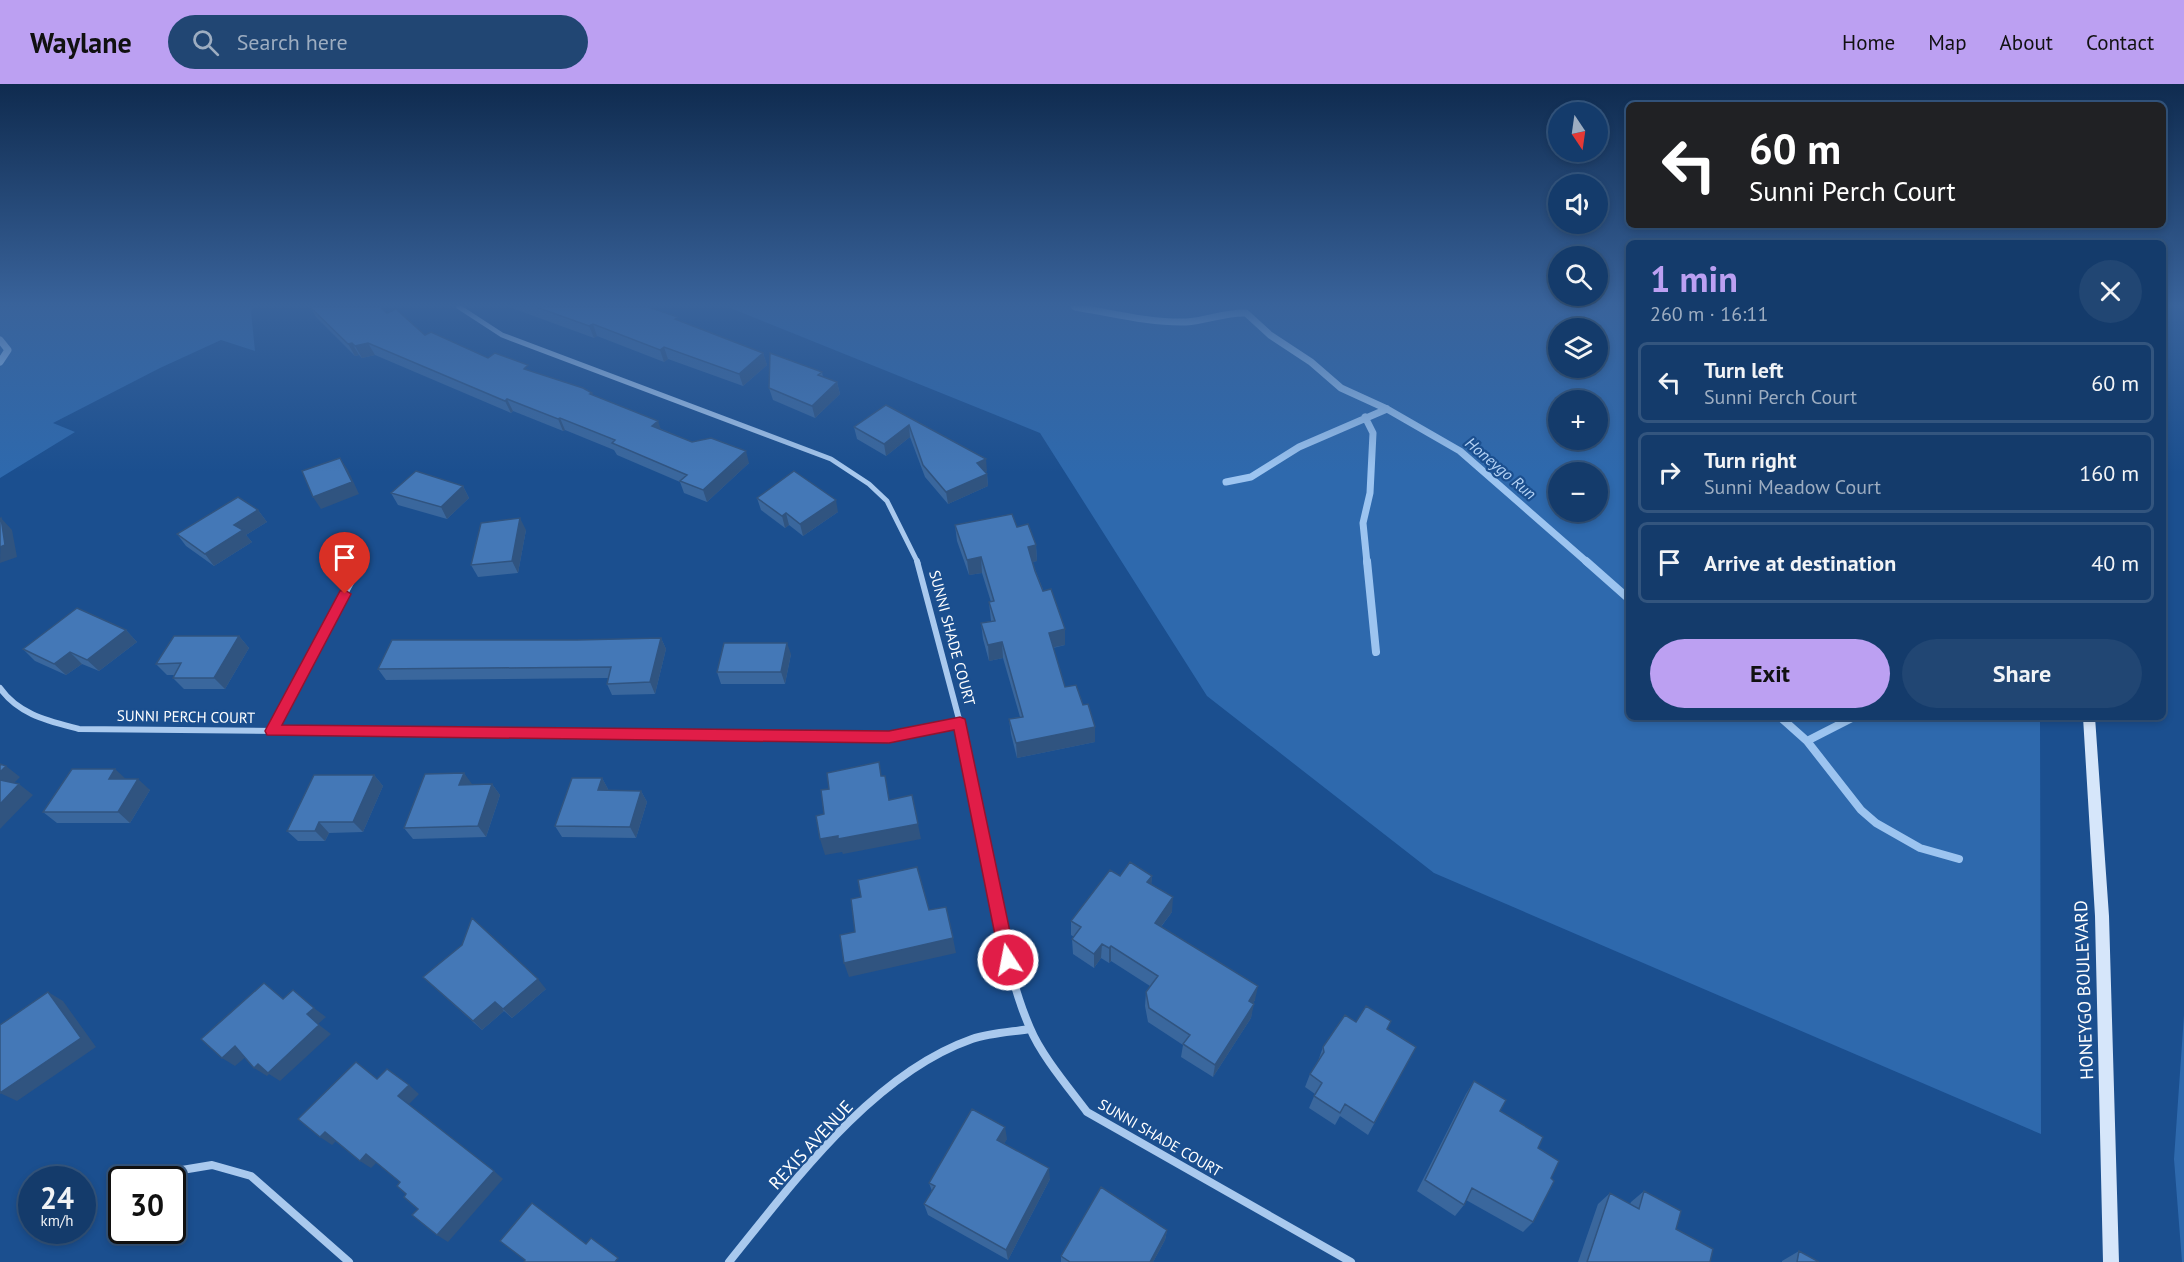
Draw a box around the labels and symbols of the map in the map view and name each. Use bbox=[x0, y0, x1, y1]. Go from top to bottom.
north arrow bbox=[1548, 102, 1608, 162]
water label: Honeygo Run bbox=[1462, 433, 1540, 503]
pin bbox=[319, 532, 370, 594]
street label: SUNNI SHADE COURT bbox=[925, 568, 980, 708]
street label: SUNNI PERCH COURT bbox=[117, 706, 256, 727]
street label: HONEYGO BOULEVARD bbox=[2069, 900, 2098, 1080]
position arrow bbox=[976, 928, 1040, 992]
street label: SUNNI SHADE COURT bbox=[1095, 1094, 1226, 1181]
street label: REXIS AVENUE bbox=[763, 1095, 858, 1194]
speed limit sign: 30 bbox=[108, 1166, 186, 1244]

